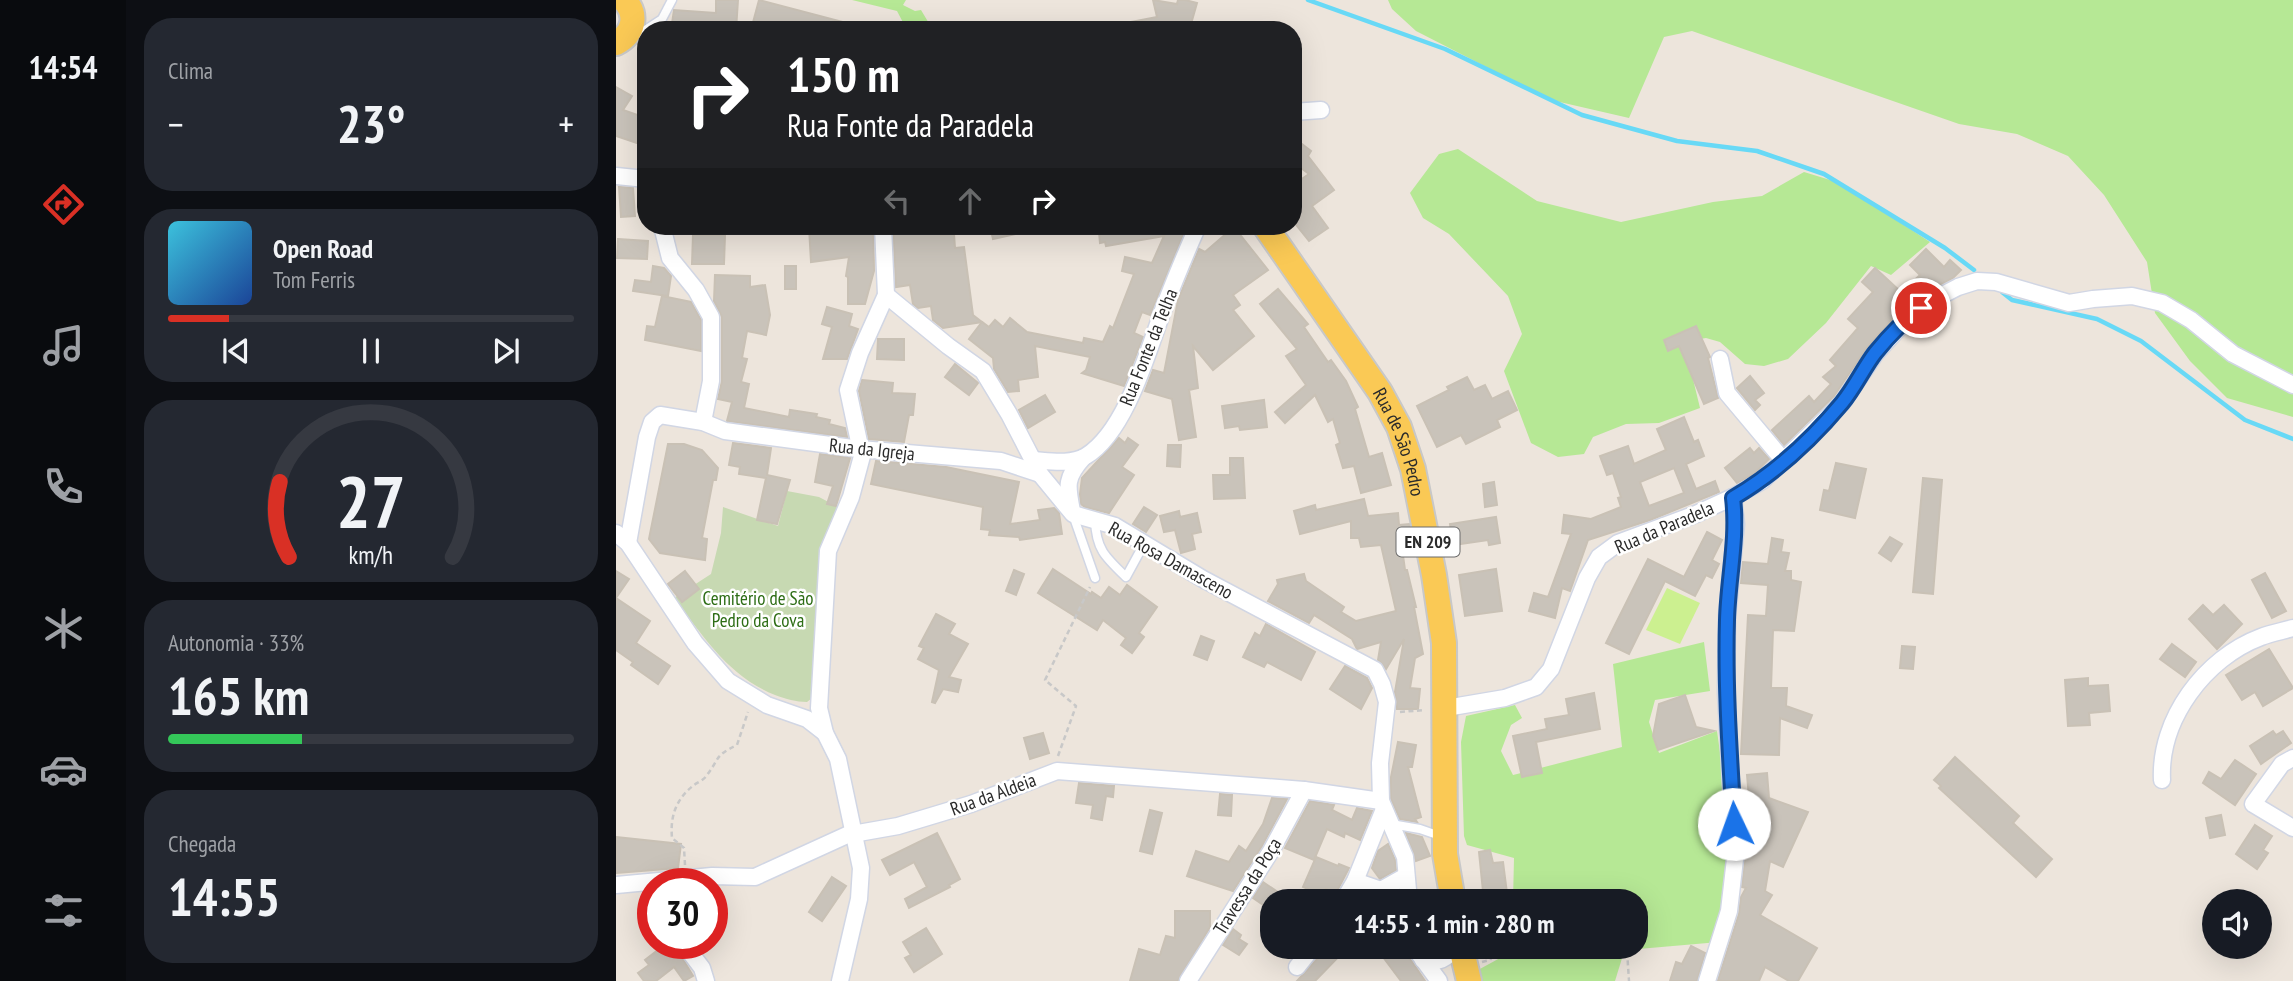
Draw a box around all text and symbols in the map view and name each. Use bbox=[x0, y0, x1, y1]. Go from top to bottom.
text: 150 m bbox=[787, 42, 900, 106]
text: 14:54 bbox=[28, 46, 98, 88]
icon: right bbox=[672, 49, 763, 140]
text: Clima bbox=[168, 56, 213, 85]
text: 23° bbox=[337, 90, 405, 157]
text: − bbox=[168, 99, 184, 148]
text: + bbox=[558, 99, 574, 148]
text: Rua Fonte da Paradela bbox=[787, 104, 1034, 146]
icon: directions bbox=[39, 180, 88, 229]
icon: left bbox=[878, 182, 916, 220]
icon: ahead bbox=[951, 182, 989, 220]
icon: right bbox=[1024, 182, 1062, 220]
text: Open Road bbox=[273, 232, 373, 265]
text: Tom Ferris bbox=[273, 265, 355, 294]
pin bbox=[1891, 278, 1951, 338]
street label: Rua Fonte da Telha bbox=[1114, 285, 1182, 409]
icon: arrive bbox=[1902, 289, 1940, 327]
icon: music bbox=[39, 321, 88, 370]
icon: previous bbox=[217, 332, 255, 370]
icon: pause bbox=[352, 332, 390, 370]
icon: next bbox=[487, 332, 525, 370]
street label: Rua de São Pedro bbox=[1368, 383, 1430, 498]
street label: Rua da Igreja bbox=[828, 433, 916, 465]
text: 27 bbox=[336, 453, 406, 547]
icon: phone bbox=[39, 462, 88, 511]
street label: Rua da Paradela bbox=[1611, 495, 1717, 559]
street label: Rua Rosa Damasceno bbox=[1105, 516, 1237, 604]
road number: EN 209 bbox=[1396, 528, 1460, 556]
text: km/h bbox=[349, 538, 393, 570]
park label: Cemitério de São Pedro da Cova bbox=[702, 586, 814, 632]
icon: climate bbox=[39, 604, 88, 653]
text: Autonomia · 33% bbox=[168, 628, 304, 657]
text: 165 km bbox=[168, 662, 309, 729]
icon: car bbox=[39, 745, 88, 794]
street label: Rua da Aldeia bbox=[947, 767, 1039, 821]
position arrow bbox=[1697, 787, 1771, 861]
text: Chegada bbox=[168, 829, 236, 858]
street label: Travessa da Poça bbox=[1208, 833, 1286, 939]
text: 14:55 bbox=[168, 863, 280, 930]
speed limit sign: 30 bbox=[637, 868, 728, 959]
icon: filters bbox=[39, 886, 88, 935]
map controls bbox=[2202, 889, 2272, 959]
button: sound bbox=[2202, 889, 2272, 959]
text: 14:55 · 1 min · 280 m bbox=[1354, 907, 1554, 940]

